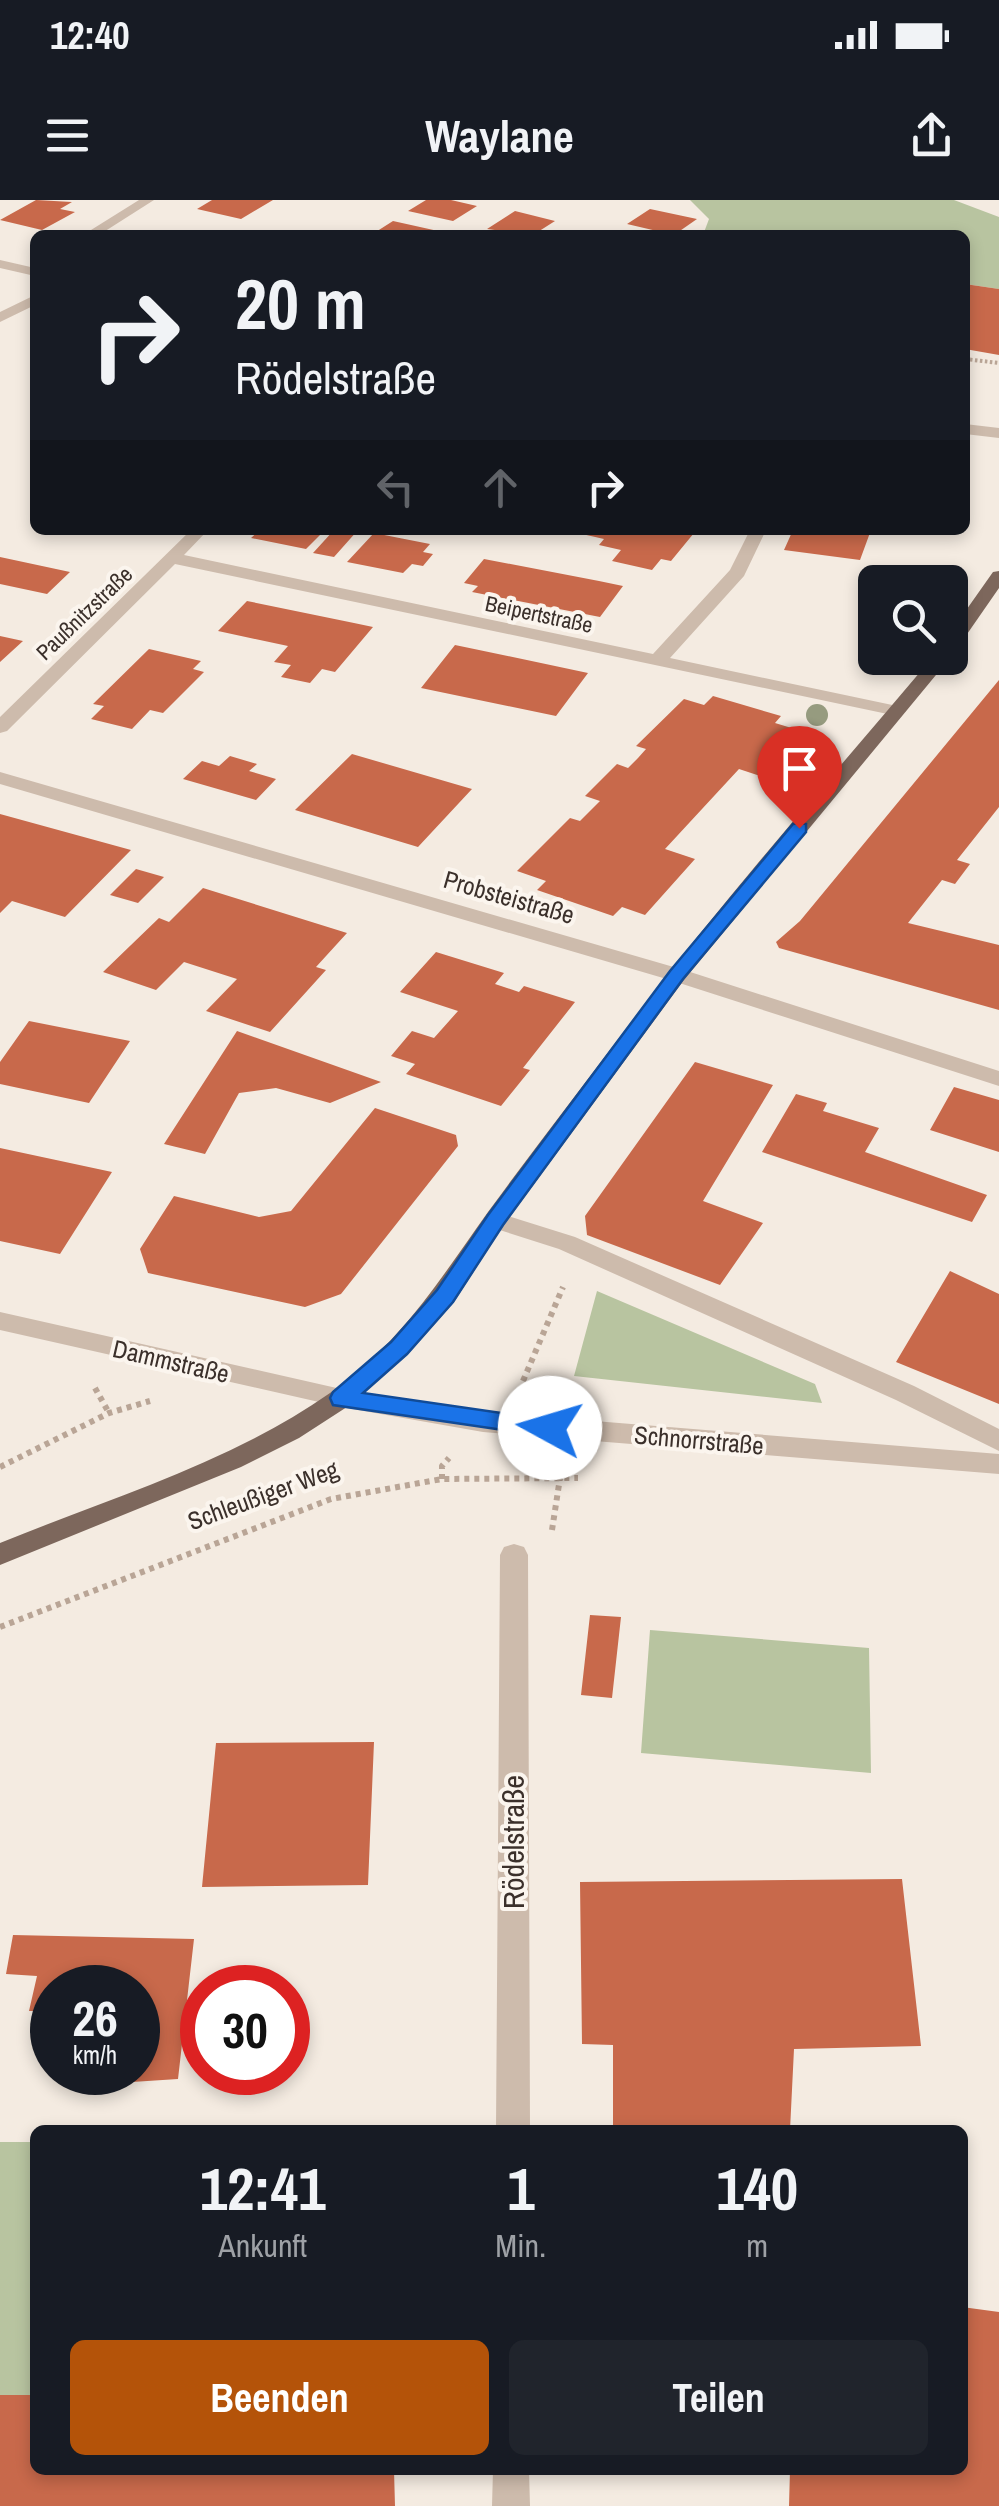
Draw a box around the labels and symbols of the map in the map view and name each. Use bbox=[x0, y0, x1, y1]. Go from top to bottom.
street label: Paußnitzstraße bbox=[29, 559, 139, 667]
street label: Beipertstraße bbox=[482, 588, 596, 640]
pin bbox=[757, 726, 842, 829]
street label: Probsteistraße bbox=[440, 862, 578, 932]
street label: Dammstraße bbox=[109, 1331, 233, 1391]
position arrow bbox=[498, 1376, 602, 1480]
street label: Schnorrstraße bbox=[633, 1417, 765, 1463]
street label: Schleußiger Weg bbox=[183, 1452, 344, 1538]
street label: Rödelstraße bbox=[493, 1775, 533, 1909]
speed limit sign: 30 bbox=[180, 1965, 310, 2095]

